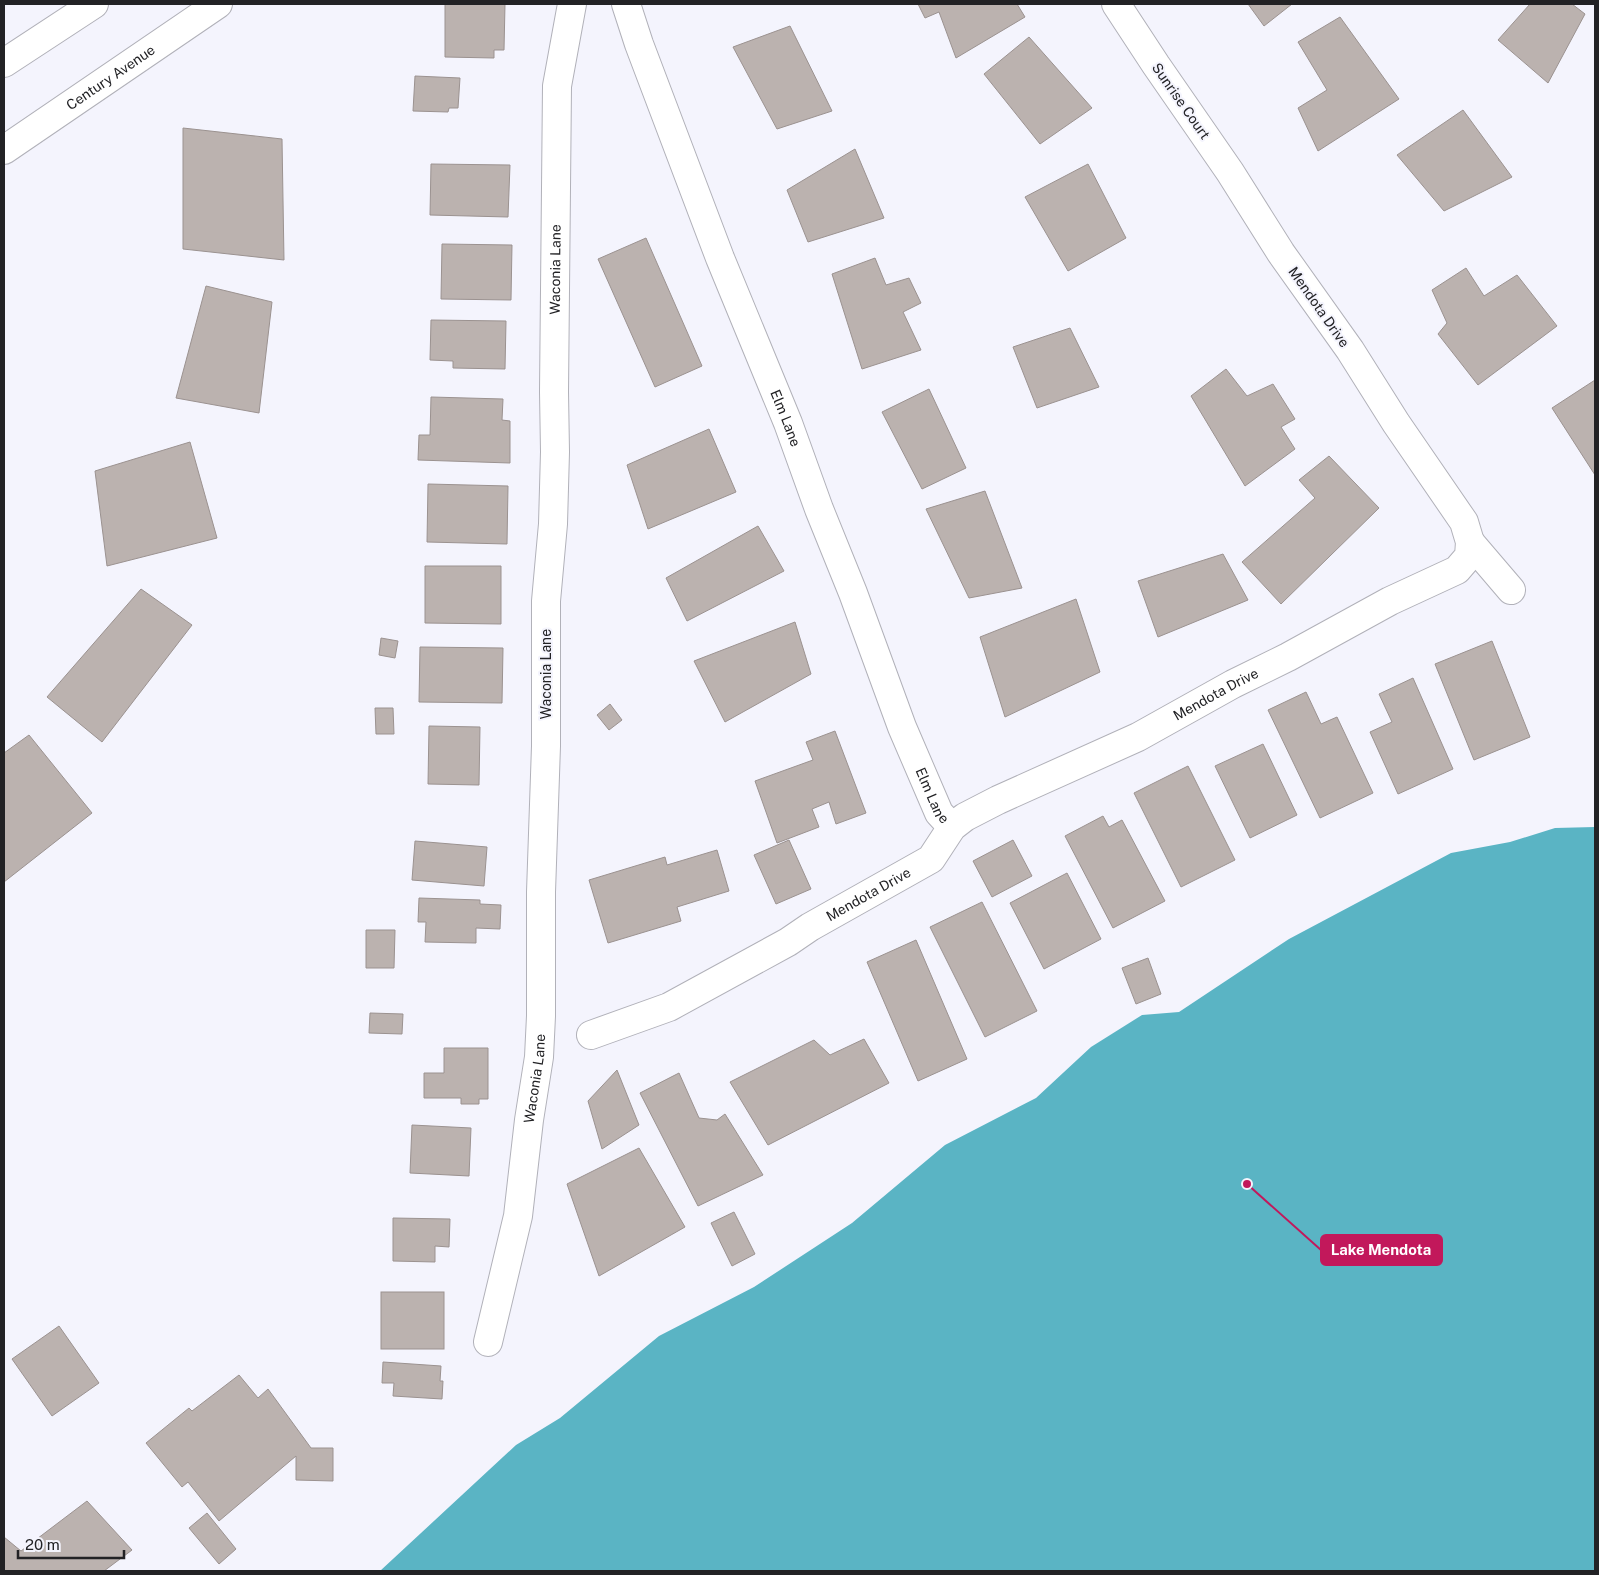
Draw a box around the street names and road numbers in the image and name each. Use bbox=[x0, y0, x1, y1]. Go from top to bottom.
street label: Century Avenue bbox=[63, 41, 158, 113]
street label: Sunrise Court bbox=[1149, 60, 1213, 142]
street label: Waconia Lane bbox=[547, 224, 564, 315]
street label: Mendota Drive bbox=[1285, 264, 1353, 350]
street label: Elm Lane bbox=[767, 387, 804, 449]
street label: Waconia Lane bbox=[538, 629, 554, 719]
street label: Mendota Drive bbox=[1170, 665, 1261, 724]
street label: Elm Lane bbox=[912, 765, 953, 827]
street label: Mendota Drive bbox=[823, 864, 913, 924]
street label: Waconia Lane bbox=[521, 1033, 548, 1125]

